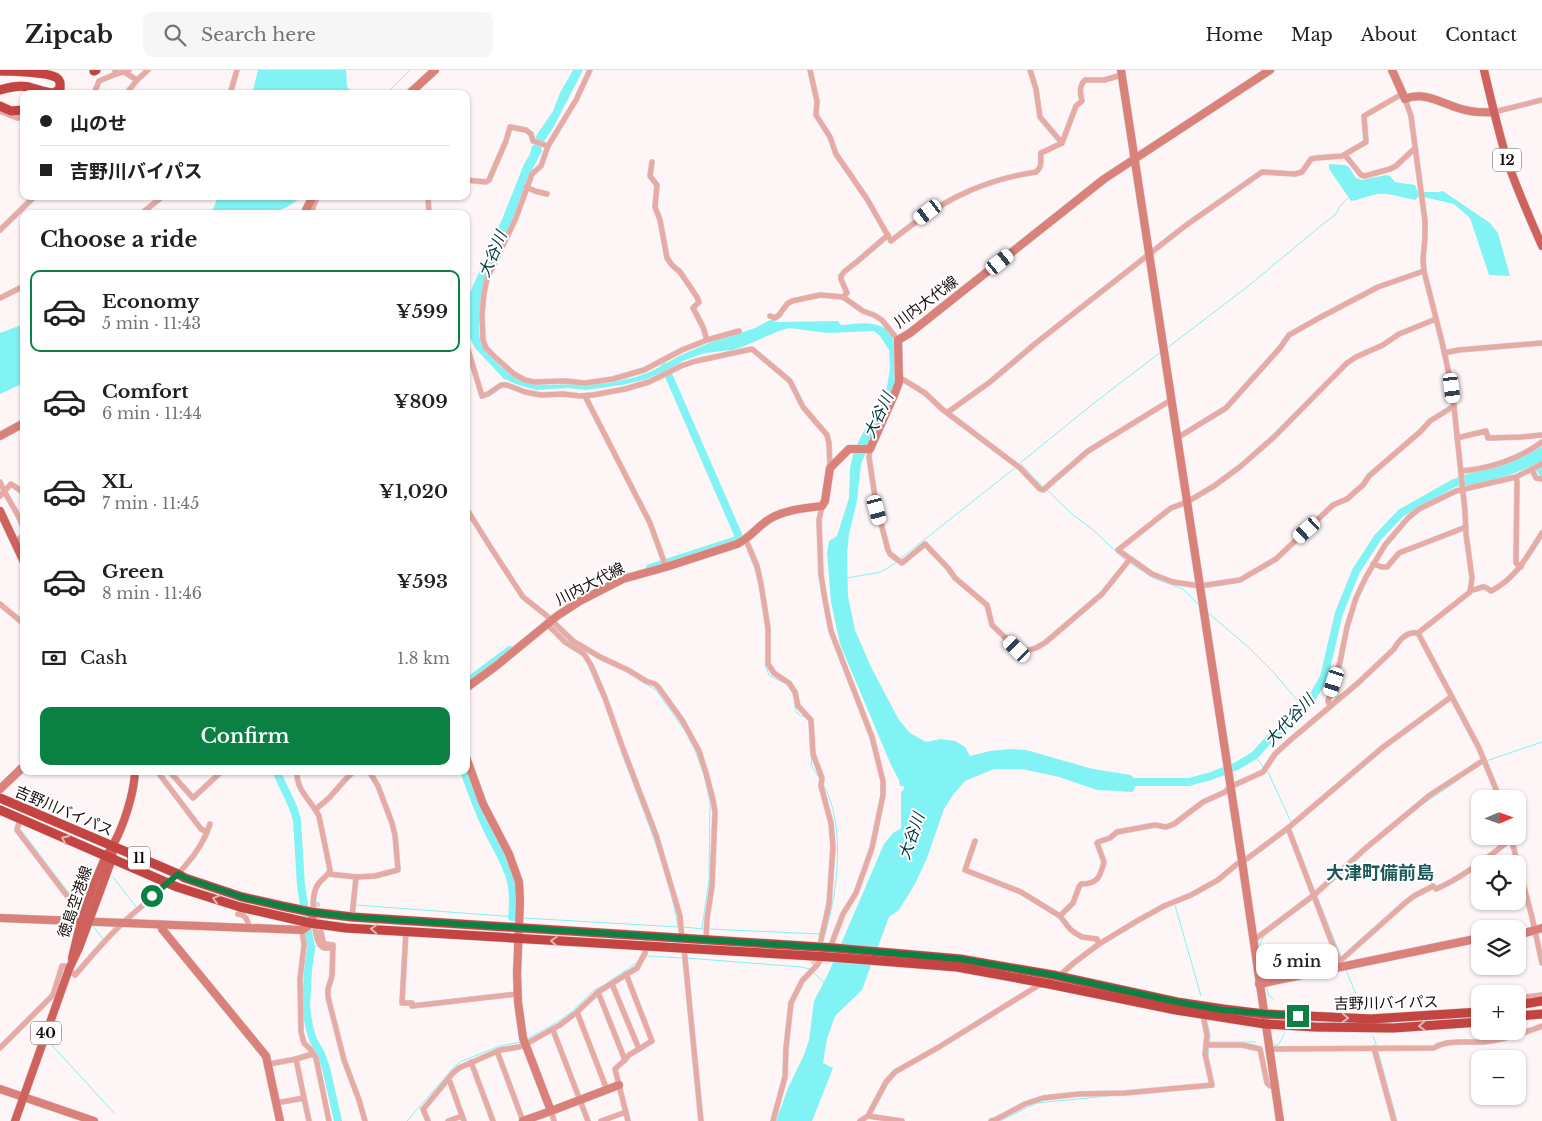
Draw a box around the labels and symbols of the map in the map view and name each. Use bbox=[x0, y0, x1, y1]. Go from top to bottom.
road number: 12 bbox=[1493, 148, 1521, 172]
car bbox=[911, 197, 944, 227]
water label: 大谷川 bbox=[473, 226, 511, 280]
car bbox=[983, 247, 1016, 277]
street label: 川内大代線 bbox=[890, 271, 961, 332]
car bbox=[1442, 372, 1461, 404]
water label: 大谷川 bbox=[859, 387, 898, 441]
car bbox=[865, 494, 888, 526]
car bbox=[1290, 514, 1323, 546]
street label: 川内大代線 bbox=[552, 558, 628, 609]
car bbox=[1000, 633, 1033, 665]
car bbox=[1322, 665, 1345, 699]
water label: 大代谷川 bbox=[1260, 688, 1319, 750]
street label: 吉野川バイパス bbox=[12, 781, 116, 840]
north arrow bbox=[1471, 790, 1526, 845]
water label: 大谷川 bbox=[894, 808, 929, 862]
one-way arrow bbox=[61, 834, 70, 845]
road number: 11 bbox=[128, 846, 150, 870]
district label: 大津町備前島 bbox=[1326, 862, 1434, 884]
street label: 徳島空港線 bbox=[53, 863, 96, 940]
route start bbox=[141, 885, 163, 907]
one-way arrow bbox=[212, 895, 220, 905]
one-way arrow bbox=[370, 924, 378, 935]
one-way arrow bbox=[550, 935, 558, 946]
callout: 5 min bbox=[1257, 944, 1339, 978]
street label: 吉野川バイパス bbox=[1333, 992, 1439, 1013]
route end bbox=[1287, 1005, 1309, 1027]
one-way arrow bbox=[1341, 1013, 1349, 1024]
road number: 40 bbox=[31, 1021, 61, 1044]
one-way arrow bbox=[1418, 1021, 1426, 1032]

